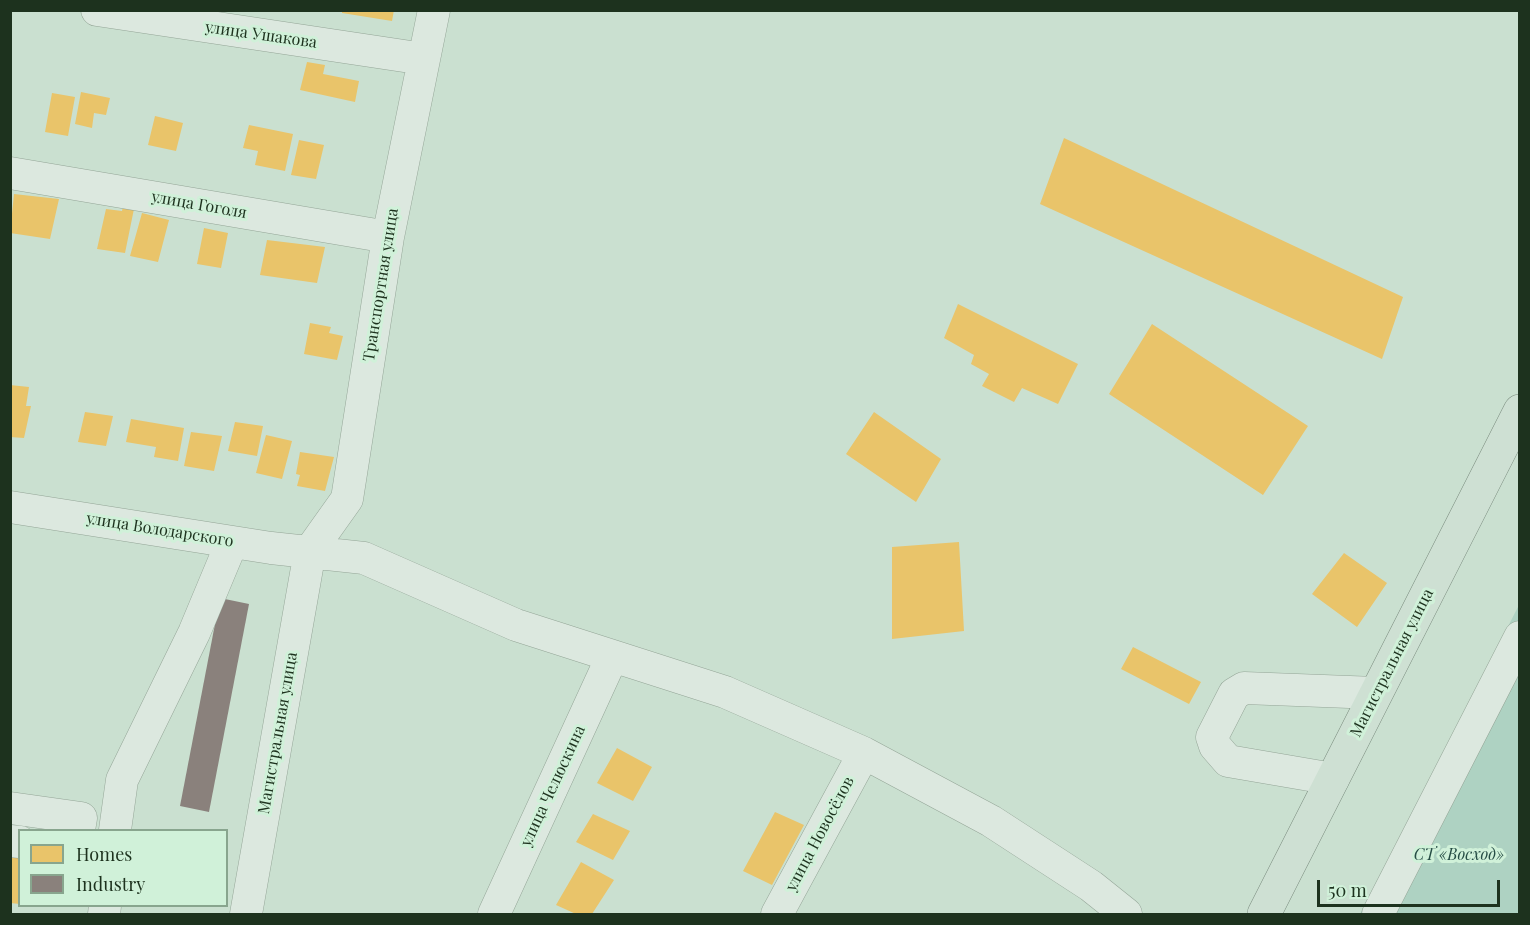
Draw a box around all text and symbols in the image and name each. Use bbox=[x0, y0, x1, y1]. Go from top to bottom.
street label: улица Ушакова bbox=[204, 18, 318, 52]
street label: улица Гоголя bbox=[150, 187, 248, 223]
street label: Транспортная улица bbox=[359, 207, 403, 363]
street label: улица Володарского bbox=[85, 509, 235, 551]
street label: Магистральная улица bbox=[1346, 586, 1438, 740]
street label: Магистральная улица bbox=[254, 651, 302, 815]
street label: улица Челюскина bbox=[516, 722, 590, 850]
street label: улица Новосёлов bbox=[782, 773, 858, 895]
legend bbox=[18, 829, 228, 907]
text: Homes bbox=[76, 842, 132, 866]
park label: СТ «Восход» bbox=[1414, 845, 1504, 865]
scale bar bbox=[1320, 868, 1503, 906]
text: Industry bbox=[76, 872, 145, 896]
text: 50 m bbox=[1328, 878, 1367, 902]

